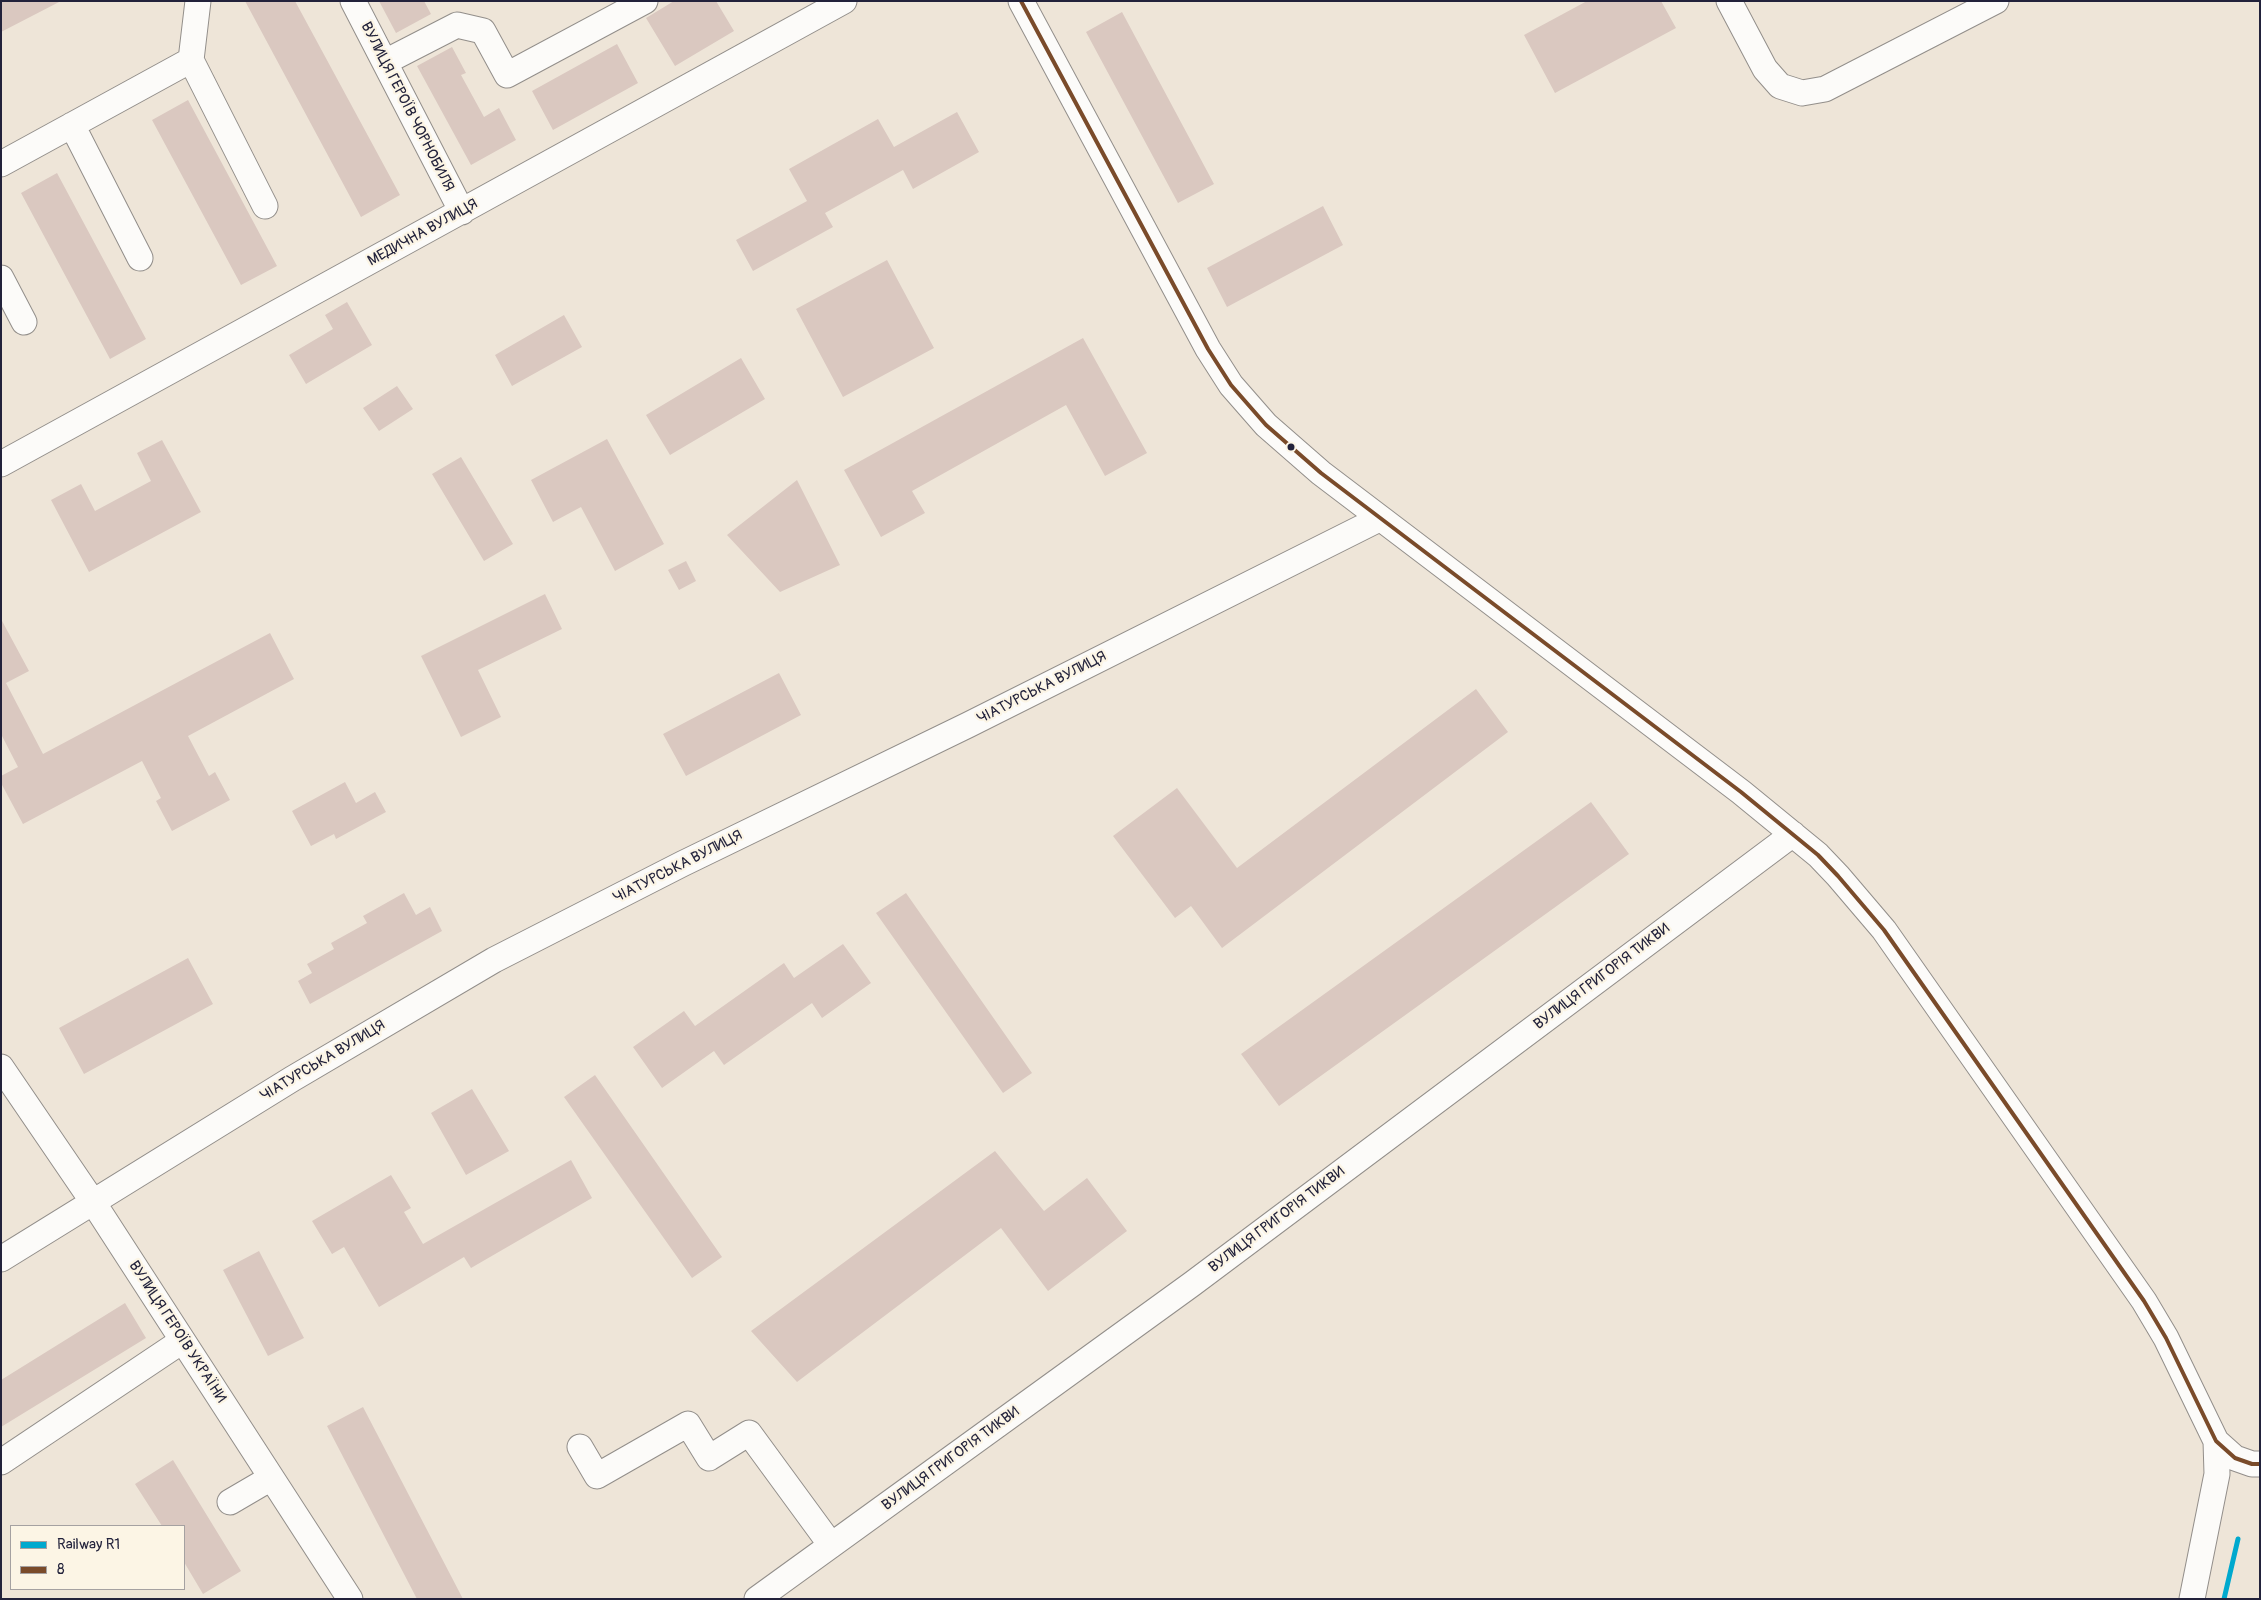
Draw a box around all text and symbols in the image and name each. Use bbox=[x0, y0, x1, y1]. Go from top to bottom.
street label: ВУЛИЦЯ ГЕРОЇВ ЧОРНОБИЛЯ bbox=[356, 19, 458, 195]
street label: МЕДИЧНА ВУЛИЦЯ bbox=[365, 195, 481, 271]
unlabelled marker bbox=[1286, 442, 1296, 452]
street label: ЧІАТУРСЬКА ВУЛИЦЯ bbox=[974, 648, 1110, 728]
street label: ЧІАТУРСЬКА ВУЛИЦЯ bbox=[610, 827, 746, 907]
street label: ВУЛИЦЯ ГРИГОРІЯ ТИКВИ bbox=[1530, 920, 1674, 1034]
street label: ЧІАТУРСЬКА ВУЛИЦЯ bbox=[257, 1017, 389, 1105]
street label: ВУЛИЦЯ ГРИГОРІЯ ТИКВИ bbox=[1205, 1163, 1349, 1277]
street label: ВУЛИЦЯ ГЕРОЇВ УКРАЇНИ bbox=[124, 1258, 230, 1406]
street label: ВУЛИЦЯ ГРИГОРІЯ ТИКВИ bbox=[879, 1403, 1023, 1515]
legend bbox=[10, 1525, 185, 1590]
text: Railway R1 bbox=[57, 1535, 120, 1554]
text: 8 bbox=[57, 1560, 65, 1579]

